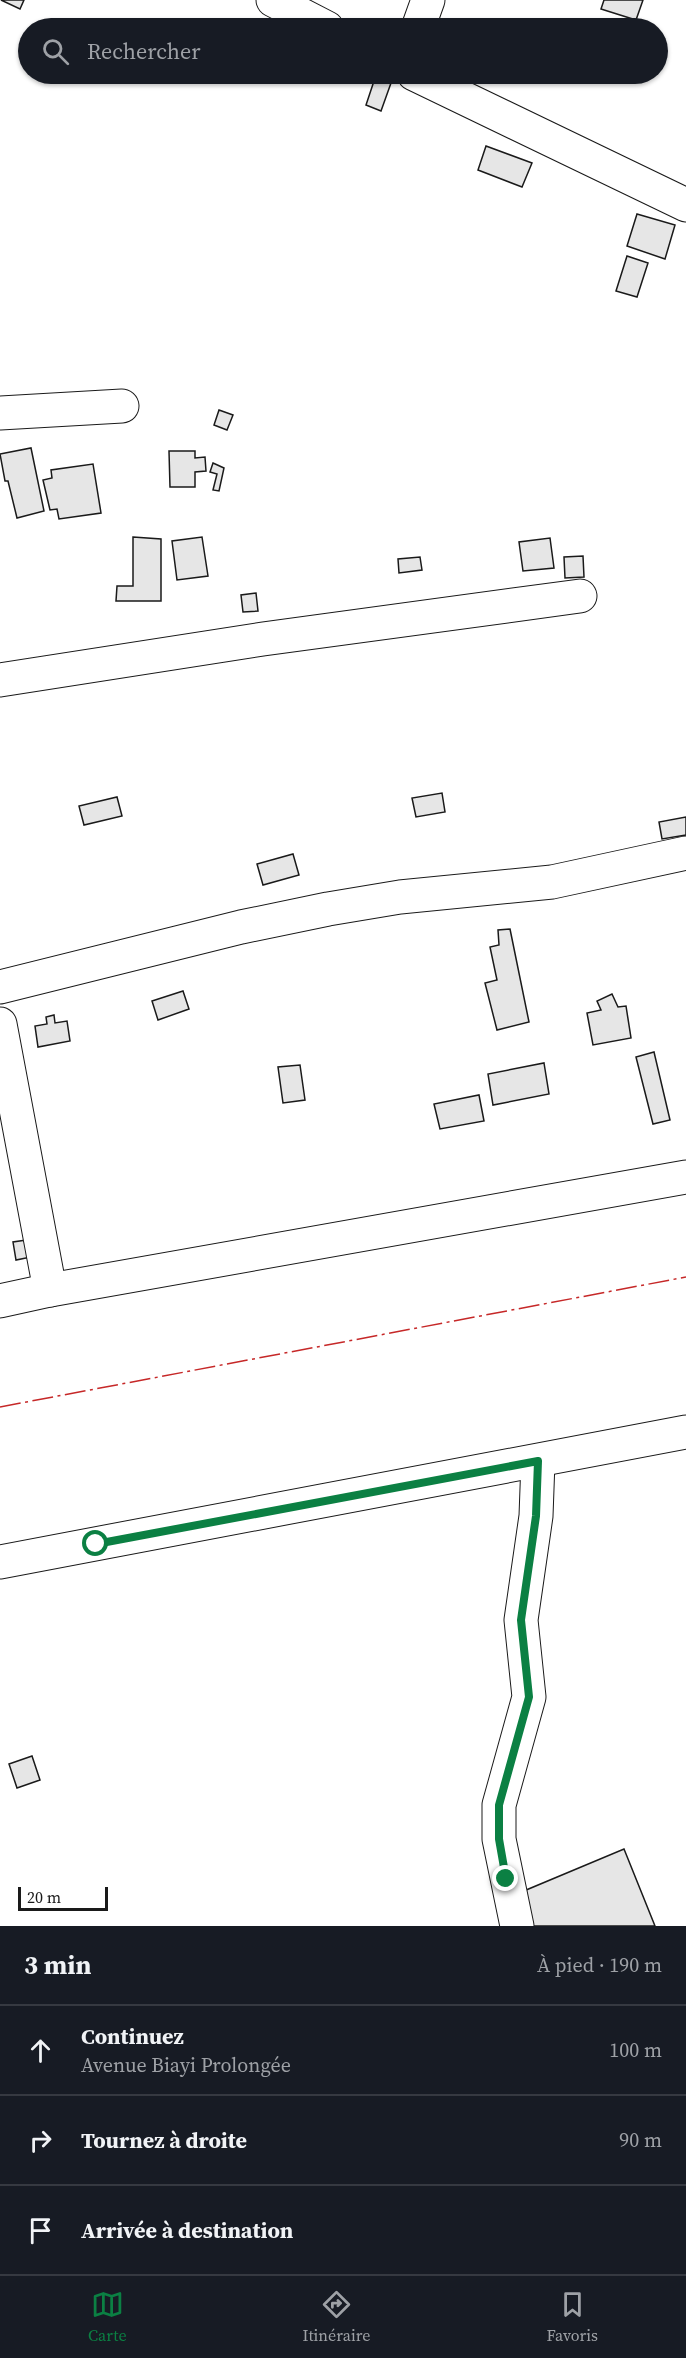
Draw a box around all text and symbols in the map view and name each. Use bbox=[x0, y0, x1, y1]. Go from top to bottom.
search box bbox=[18, 18, 668, 84]
icon: search bbox=[39, 35, 72, 68]
text: Rechercher bbox=[87, 36, 201, 66]
route start bbox=[82, 1530, 108, 1556]
route end bbox=[492, 1865, 518, 1891]
scale bar bbox=[18, 1884, 108, 1912]
text: 20 m bbox=[27, 1886, 61, 1908]
text: 3 min bbox=[24, 1947, 91, 1983]
text: À pied · 190 m bbox=[537, 1951, 662, 1979]
text: Continuez bbox=[81, 2021, 184, 2051]
icon: ahead bbox=[24, 2034, 57, 2067]
text: 100 m bbox=[609, 2036, 662, 2064]
text: Avenue Biayi Prolongée bbox=[81, 2051, 291, 2079]
icon: right bbox=[24, 2124, 57, 2157]
text: Tournez à droite bbox=[81, 2125, 247, 2155]
text: 90 m bbox=[619, 2126, 662, 2154]
icon: arrive bbox=[24, 2214, 57, 2247]
text: Arrivée à destination bbox=[81, 2215, 293, 2245]
tab: Carte bbox=[88, 2288, 127, 2346]
tab: Itinéraire bbox=[303, 2288, 370, 2346]
tab: Favoris bbox=[547, 2288, 598, 2346]

